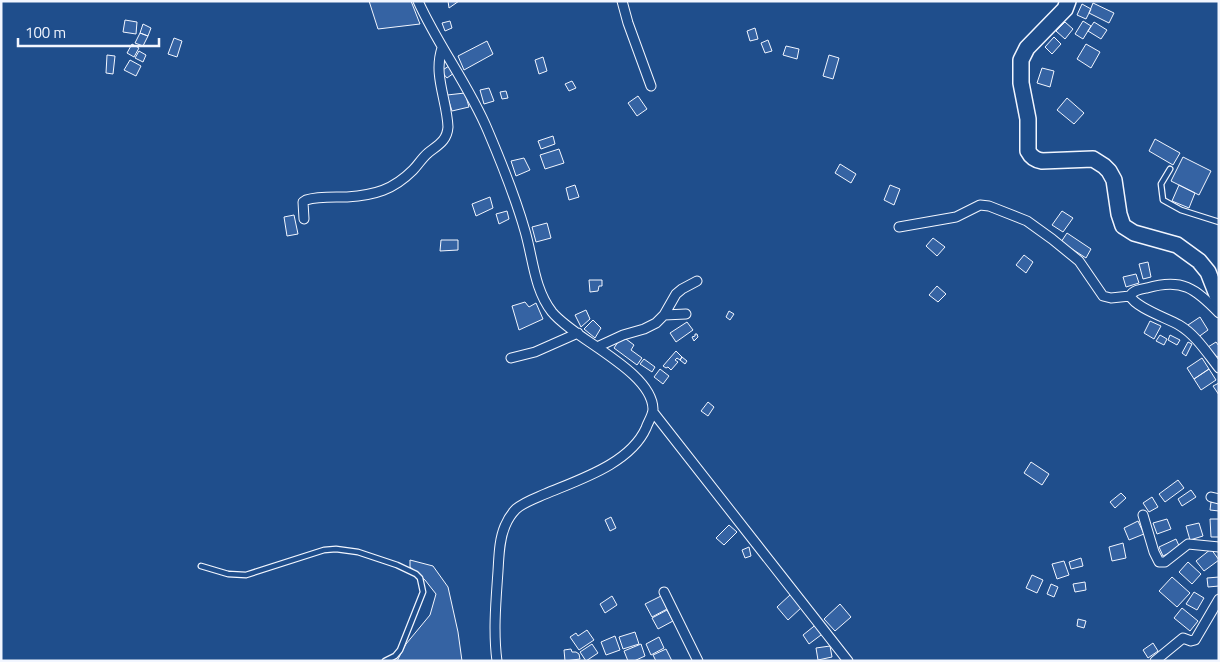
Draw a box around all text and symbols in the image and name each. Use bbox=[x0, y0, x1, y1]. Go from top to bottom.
scale bar bbox=[18, 15, 159, 47]
text: 100 m bbox=[25, 21, 66, 44]

